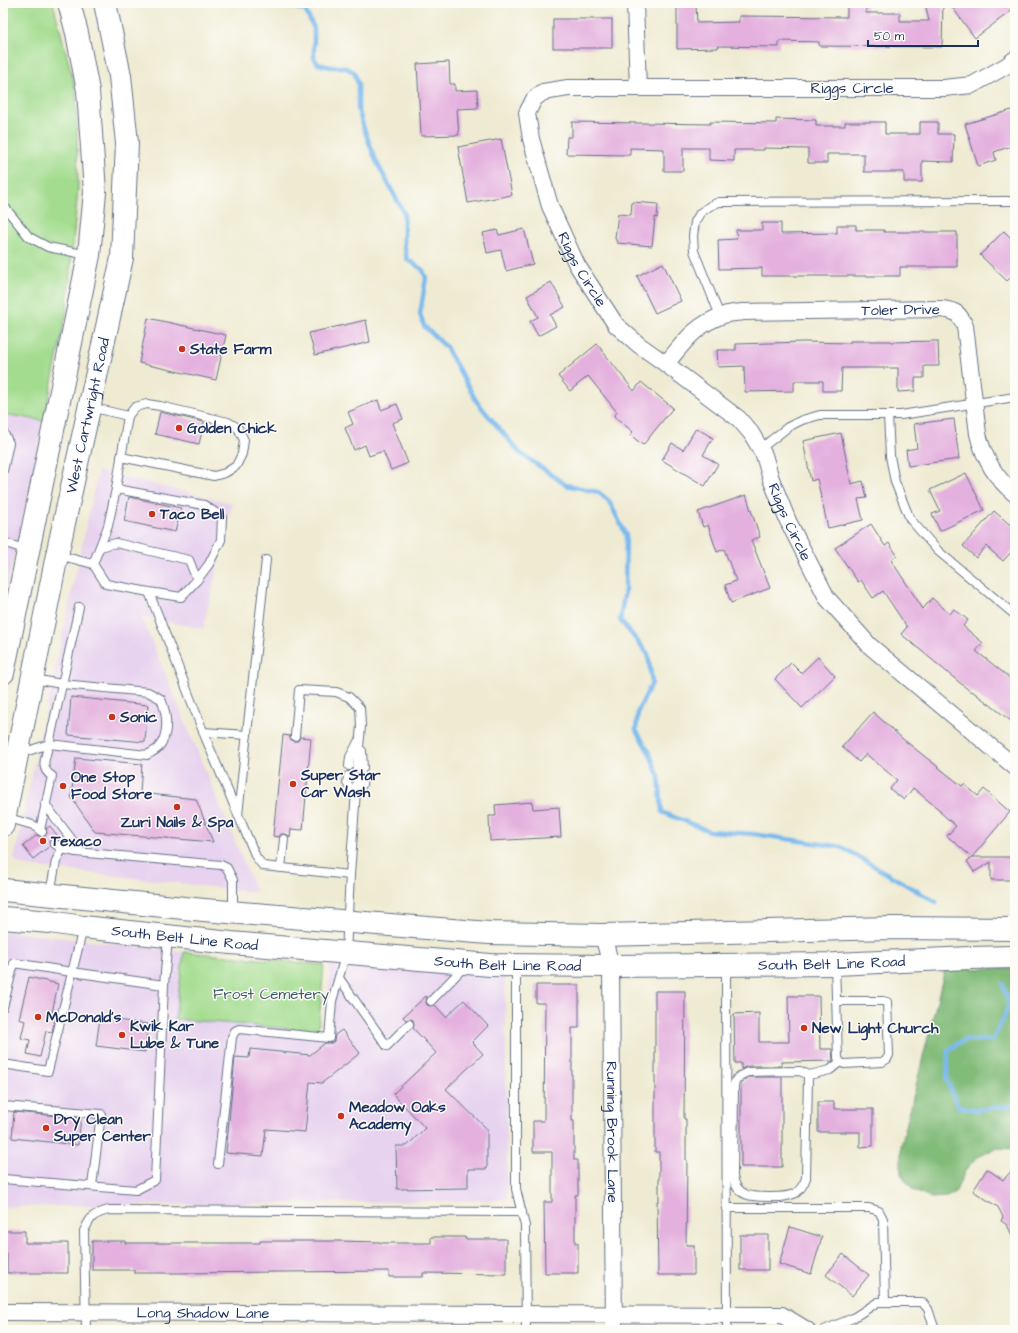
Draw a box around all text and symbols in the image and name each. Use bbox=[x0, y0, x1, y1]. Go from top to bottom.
scale bar bbox=[868, 22, 978, 48]
text: 50 m bbox=[874, 28, 905, 45]
street label: Riggs Circle bbox=[810, 78, 894, 100]
street label: Riggs Circle bbox=[552, 229, 611, 311]
street label: Toler Drive bbox=[861, 299, 940, 321]
street label: West Cartwright Road bbox=[61, 336, 115, 496]
place label: State Farm bbox=[189, 339, 272, 360]
marker: State Farm bbox=[177, 344, 187, 354]
place label: Golden Chick bbox=[187, 418, 277, 439]
marker: Golden Chick bbox=[174, 423, 184, 433]
street label: Riggs Circle bbox=[763, 480, 816, 564]
place label: Taco Bell bbox=[159, 504, 225, 525]
marker: Taco Bell bbox=[147, 509, 157, 519]
place label: Sonic bbox=[119, 707, 158, 728]
marker: Sonic bbox=[107, 712, 117, 722]
place label: Super Star Car Wash bbox=[300, 765, 381, 803]
place label: One Stop Food Store bbox=[71, 767, 153, 805]
marker: Super Star Car Wash bbox=[288, 779, 298, 789]
marker: One Stop Food Store bbox=[58, 781, 68, 791]
marker: Zuri Nails & Spa bbox=[172, 802, 182, 812]
place label: Zuri Nails & Spa bbox=[121, 812, 234, 833]
place label: Texaco bbox=[50, 831, 102, 852]
marker: Texaco bbox=[38, 836, 48, 846]
street label: South Belt Line Road bbox=[110, 920, 259, 956]
street label: South Belt Line Road bbox=[433, 950, 582, 977]
street label: South Belt Line Road bbox=[758, 951, 906, 976]
park label: Frost Cemetery bbox=[213, 984, 329, 1006]
place label: McDonald's bbox=[46, 1007, 122, 1028]
marker: McDonald's bbox=[33, 1012, 43, 1022]
place label: Kwik Kar Lube & Tune bbox=[130, 1016, 219, 1054]
place label: New Light Church bbox=[812, 1018, 939, 1041]
marker: New Light Church bbox=[799, 1023, 809, 1033]
marker: Kwik Kar Lube & Tune bbox=[117, 1030, 127, 1040]
street label: Running Brook Lane bbox=[600, 1061, 623, 1203]
place label: Meadow Oaks Academy bbox=[349, 1097, 446, 1136]
place label: Dry Clean Super Center bbox=[53, 1109, 151, 1147]
marker: Meadow Oaks Academy bbox=[336, 1111, 346, 1121]
marker: Dry Clean Super Center bbox=[41, 1123, 51, 1133]
street label: Long Shadow Lane bbox=[137, 1303, 269, 1325]

